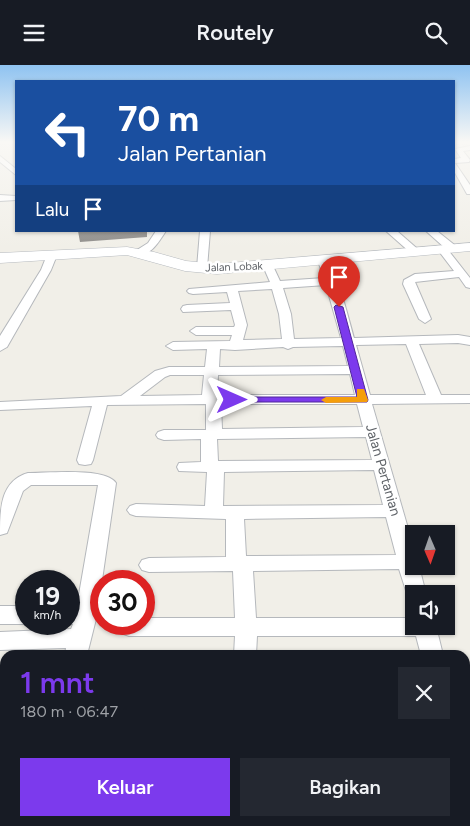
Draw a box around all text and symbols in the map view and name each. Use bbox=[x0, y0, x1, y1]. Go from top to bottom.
icon: menu bbox=[20, 19, 48, 47]
text: Routely bbox=[196, 19, 274, 46]
icon: search bbox=[422, 19, 450, 47]
text: 70 m bbox=[118, 98, 199, 140]
icon: left bbox=[35, 100, 100, 165]
text: Jalan Pertanian bbox=[118, 140, 267, 167]
icon: arrive bbox=[79, 195, 107, 223]
text: Lalu bbox=[35, 198, 69, 221]
pin bbox=[318, 256, 360, 307]
street label: Jalan Lobak bbox=[205, 259, 264, 275]
icon: arrive bbox=[325, 263, 353, 291]
position arrow bbox=[205, 373, 257, 425]
street label: Jalan Pertanian bbox=[362, 422, 404, 518]
north arrow bbox=[405, 525, 455, 575]
map controls bbox=[405, 525, 455, 635]
speed limit sign: 30 bbox=[90, 570, 155, 635]
text: 19 bbox=[35, 581, 60, 611]
button: sound bbox=[405, 585, 455, 635]
text: km/h bbox=[34, 608, 61, 622]
text: 1 mnt bbox=[20, 664, 94, 701]
button: close bbox=[398, 667, 450, 719]
text: 180 m · 06:47 bbox=[20, 702, 118, 721]
button: Keluar bbox=[20, 758, 230, 816]
button: Bagikan bbox=[240, 758, 450, 816]

